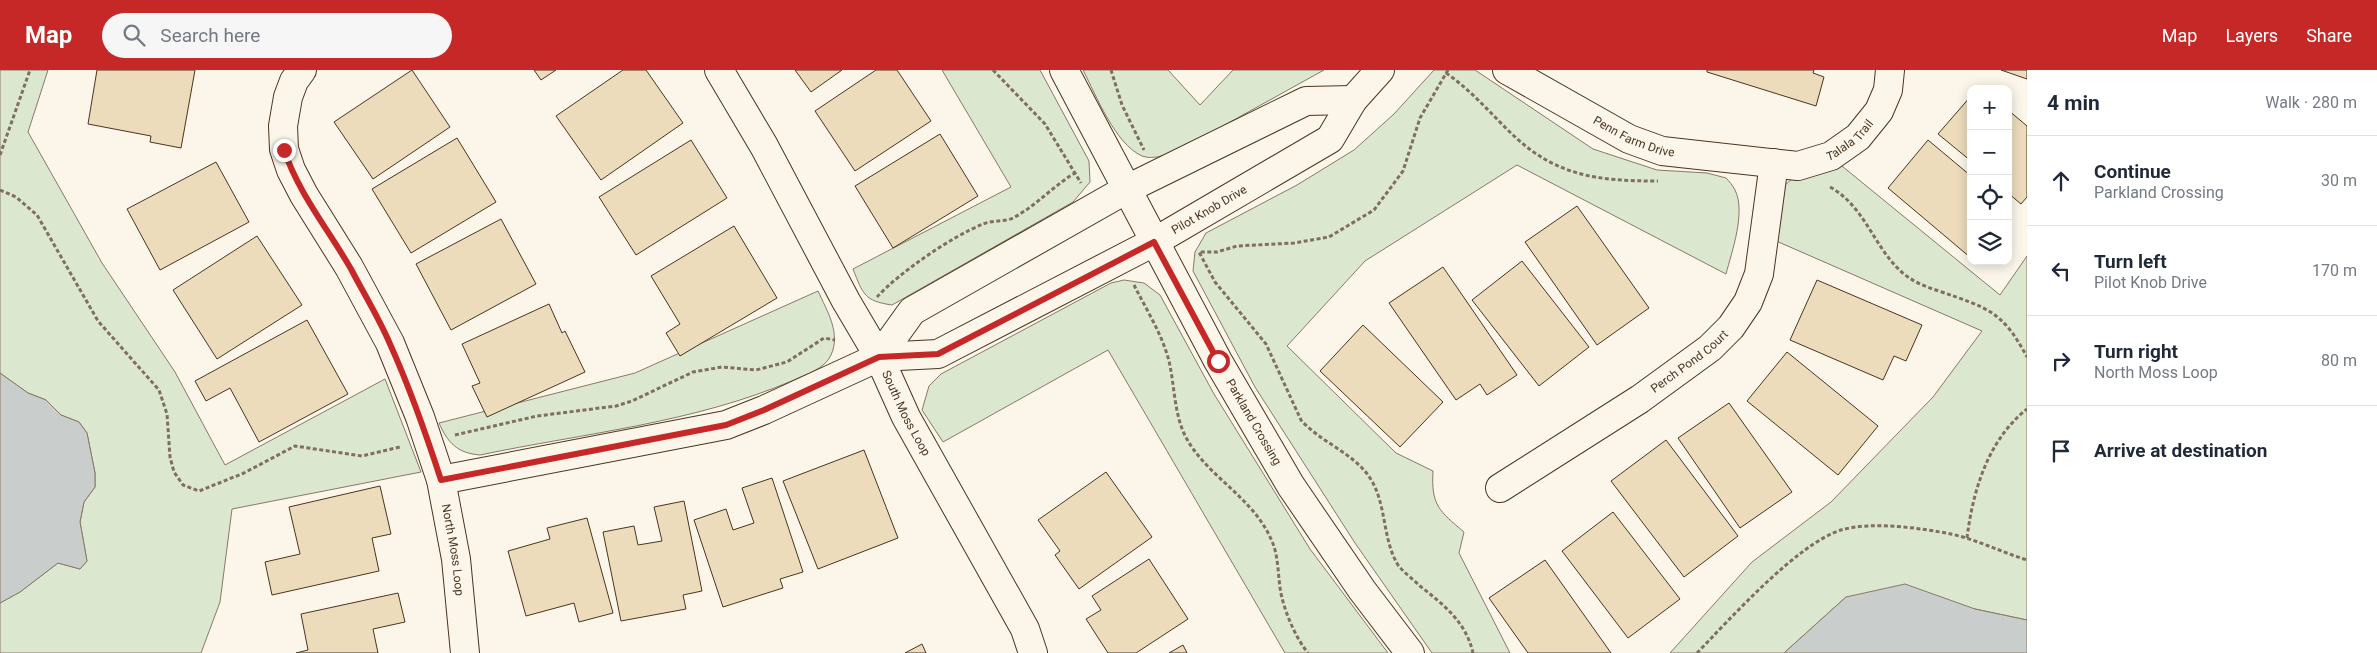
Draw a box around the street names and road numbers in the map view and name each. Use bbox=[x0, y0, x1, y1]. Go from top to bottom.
street label: Penn Farm Drive bbox=[1591, 113, 1675, 159]
street label: Talala Trail bbox=[1825, 117, 1876, 164]
street label: Pilot Knob Drive bbox=[1169, 182, 1249, 237]
street label: Perch Pond Court bbox=[1648, 327, 1731, 396]
street label: South Moss Loop bbox=[879, 368, 933, 458]
street label: Parkland Crossing bbox=[1223, 377, 1284, 468]
street label: North Moss Loop bbox=[439, 503, 467, 597]

